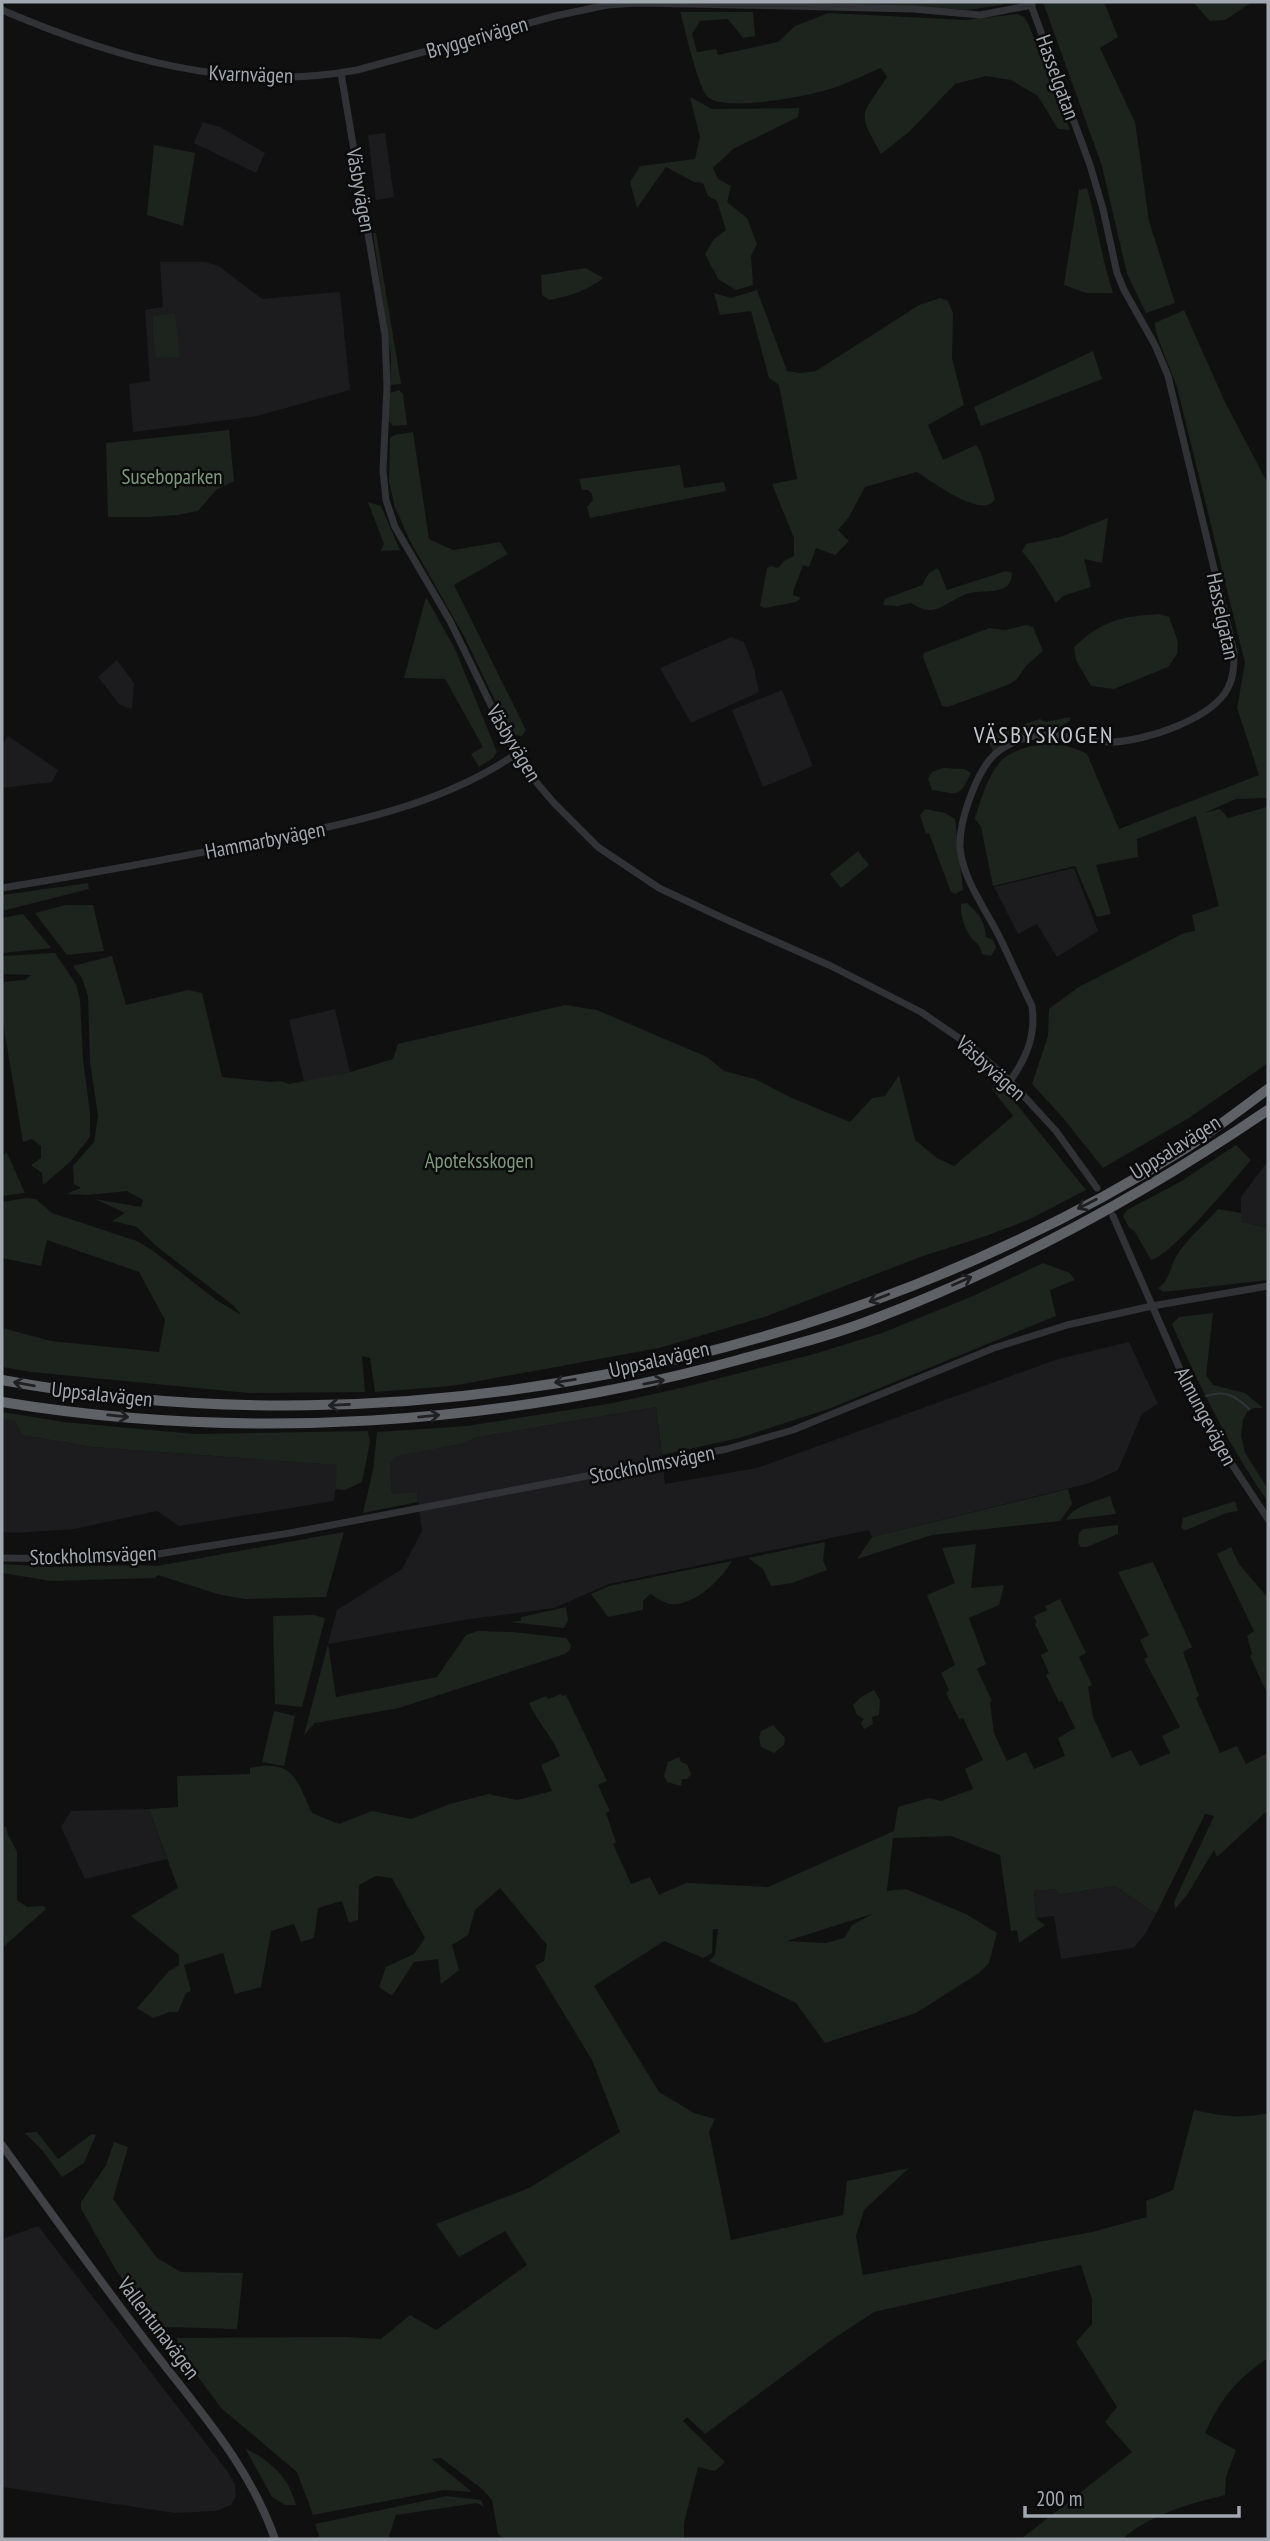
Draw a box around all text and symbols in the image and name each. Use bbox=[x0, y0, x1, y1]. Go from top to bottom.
street label: Bryggerivägen bbox=[423, 10, 531, 64]
street label: Hasselgatan bbox=[1030, 31, 1086, 123]
street label: Kvarnvägen bbox=[208, 59, 294, 89]
street label: Väsbyvägen bbox=[340, 145, 382, 234]
park label: Suseboparken bbox=[121, 463, 223, 490]
street label: Hasselgatan bbox=[1201, 570, 1245, 662]
street label: Väsbyvägen bbox=[480, 699, 547, 786]
district label: VÄSBYSKOGEN bbox=[973, 720, 1114, 749]
street label: Hammarbyvägen bbox=[203, 815, 327, 865]
street label: Väsbyvägen bbox=[950, 1029, 1032, 1106]
street label: Uppsalavägen bbox=[1125, 1109, 1225, 1185]
park label: Apoteksskogen bbox=[425, 1147, 533, 1174]
one-way arrow bbox=[1077, 1197, 1097, 1211]
one-way arrow bbox=[951, 1274, 972, 1287]
one-way arrow bbox=[869, 1292, 891, 1305]
street label: Uppsalavägen bbox=[607, 1334, 711, 1384]
street label: Almungevägen bbox=[1169, 1362, 1243, 1470]
one-way arrow bbox=[642, 1374, 665, 1388]
street label: Uppsalavägen bbox=[50, 1375, 154, 1413]
one-way arrow bbox=[554, 1375, 577, 1388]
one-way arrow bbox=[13, 1377, 36, 1390]
one-way arrow bbox=[329, 1399, 351, 1412]
one-way arrow bbox=[417, 1409, 440, 1422]
one-way arrow bbox=[106, 1410, 129, 1423]
street label: Stockholmsvägen bbox=[587, 1439, 717, 1489]
street label: Stockholmsvägen bbox=[29, 1539, 157, 1571]
street label: Vallentunavägen bbox=[111, 2271, 206, 2384]
scale bar bbox=[1025, 2474, 1238, 2518]
text: 200 m bbox=[1036, 2485, 1082, 2512]

